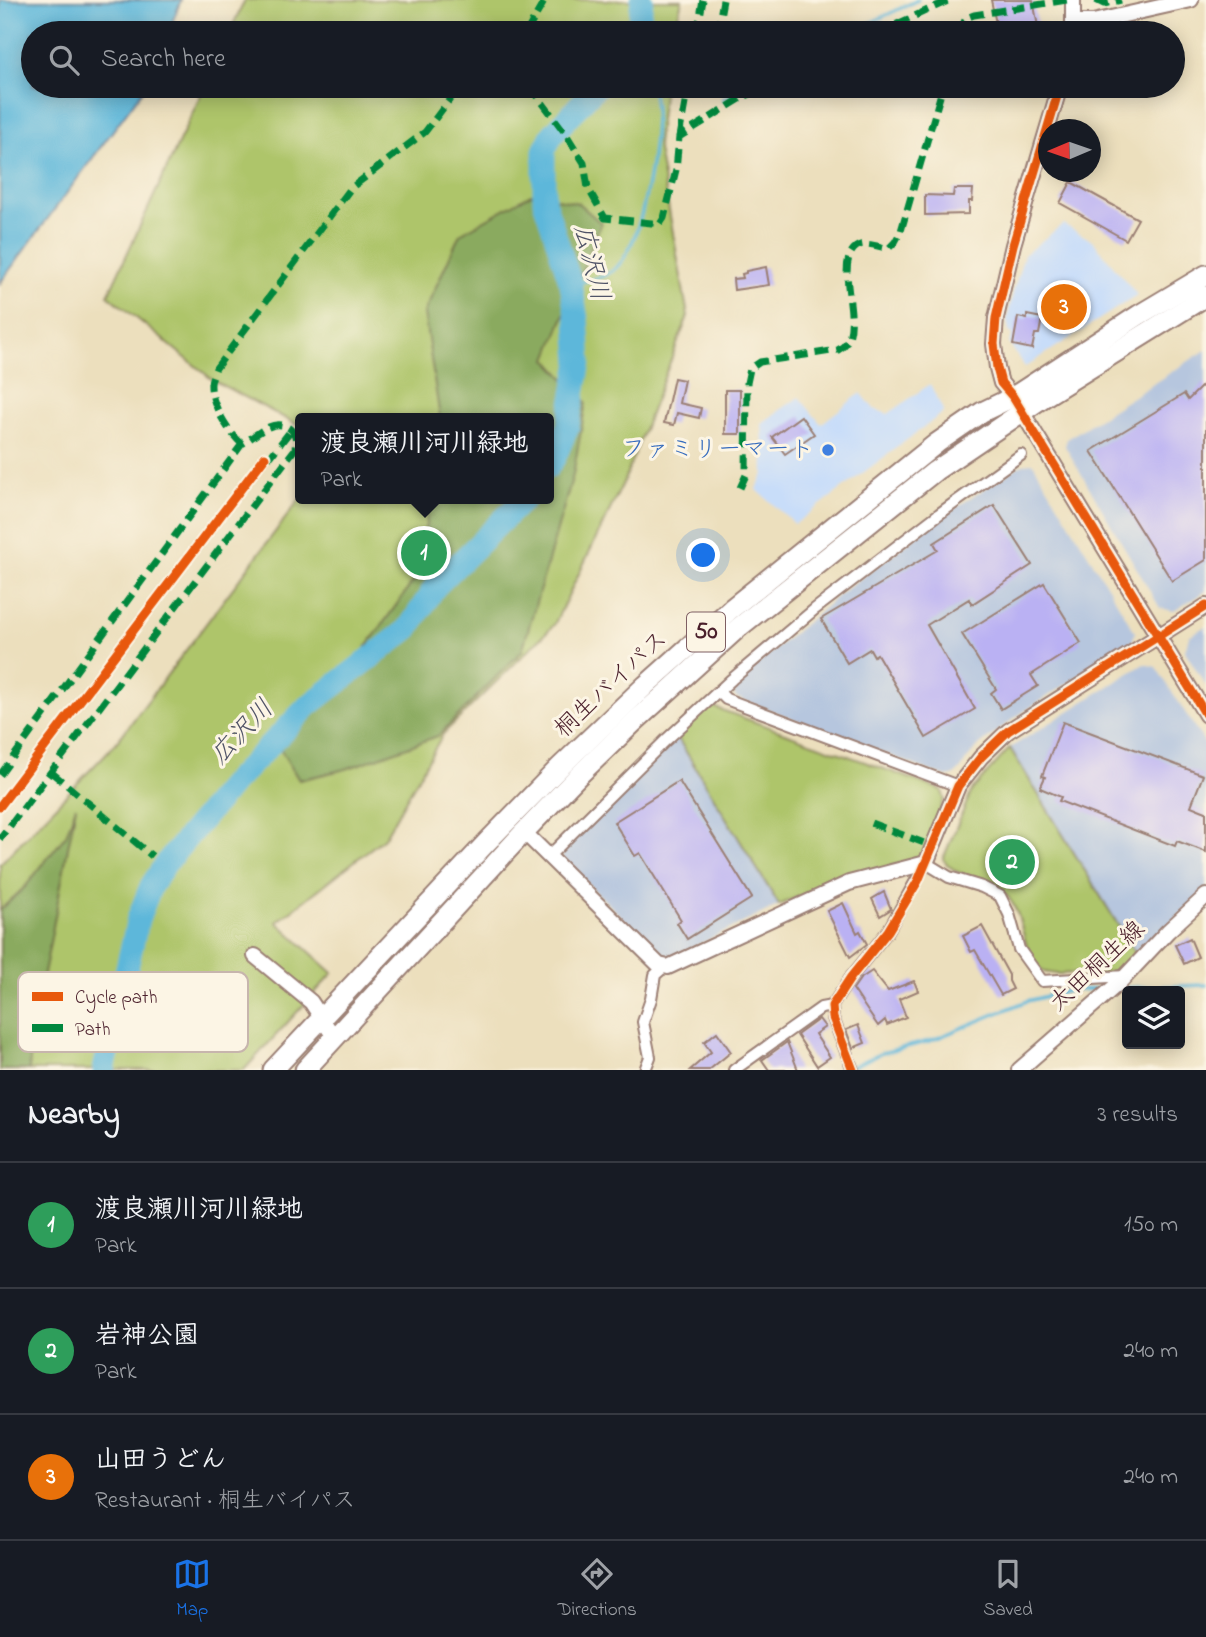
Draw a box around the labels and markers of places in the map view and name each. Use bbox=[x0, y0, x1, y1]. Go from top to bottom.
pin: 3 bbox=[1041, 281, 1087, 333]
place label: ファミリーマート bbox=[622, 433, 814, 468]
marker: ファミリーマート bbox=[820, 442, 836, 458]
pin: 1 bbox=[401, 527, 447, 579]
pin: 2 bbox=[989, 836, 1035, 888]

